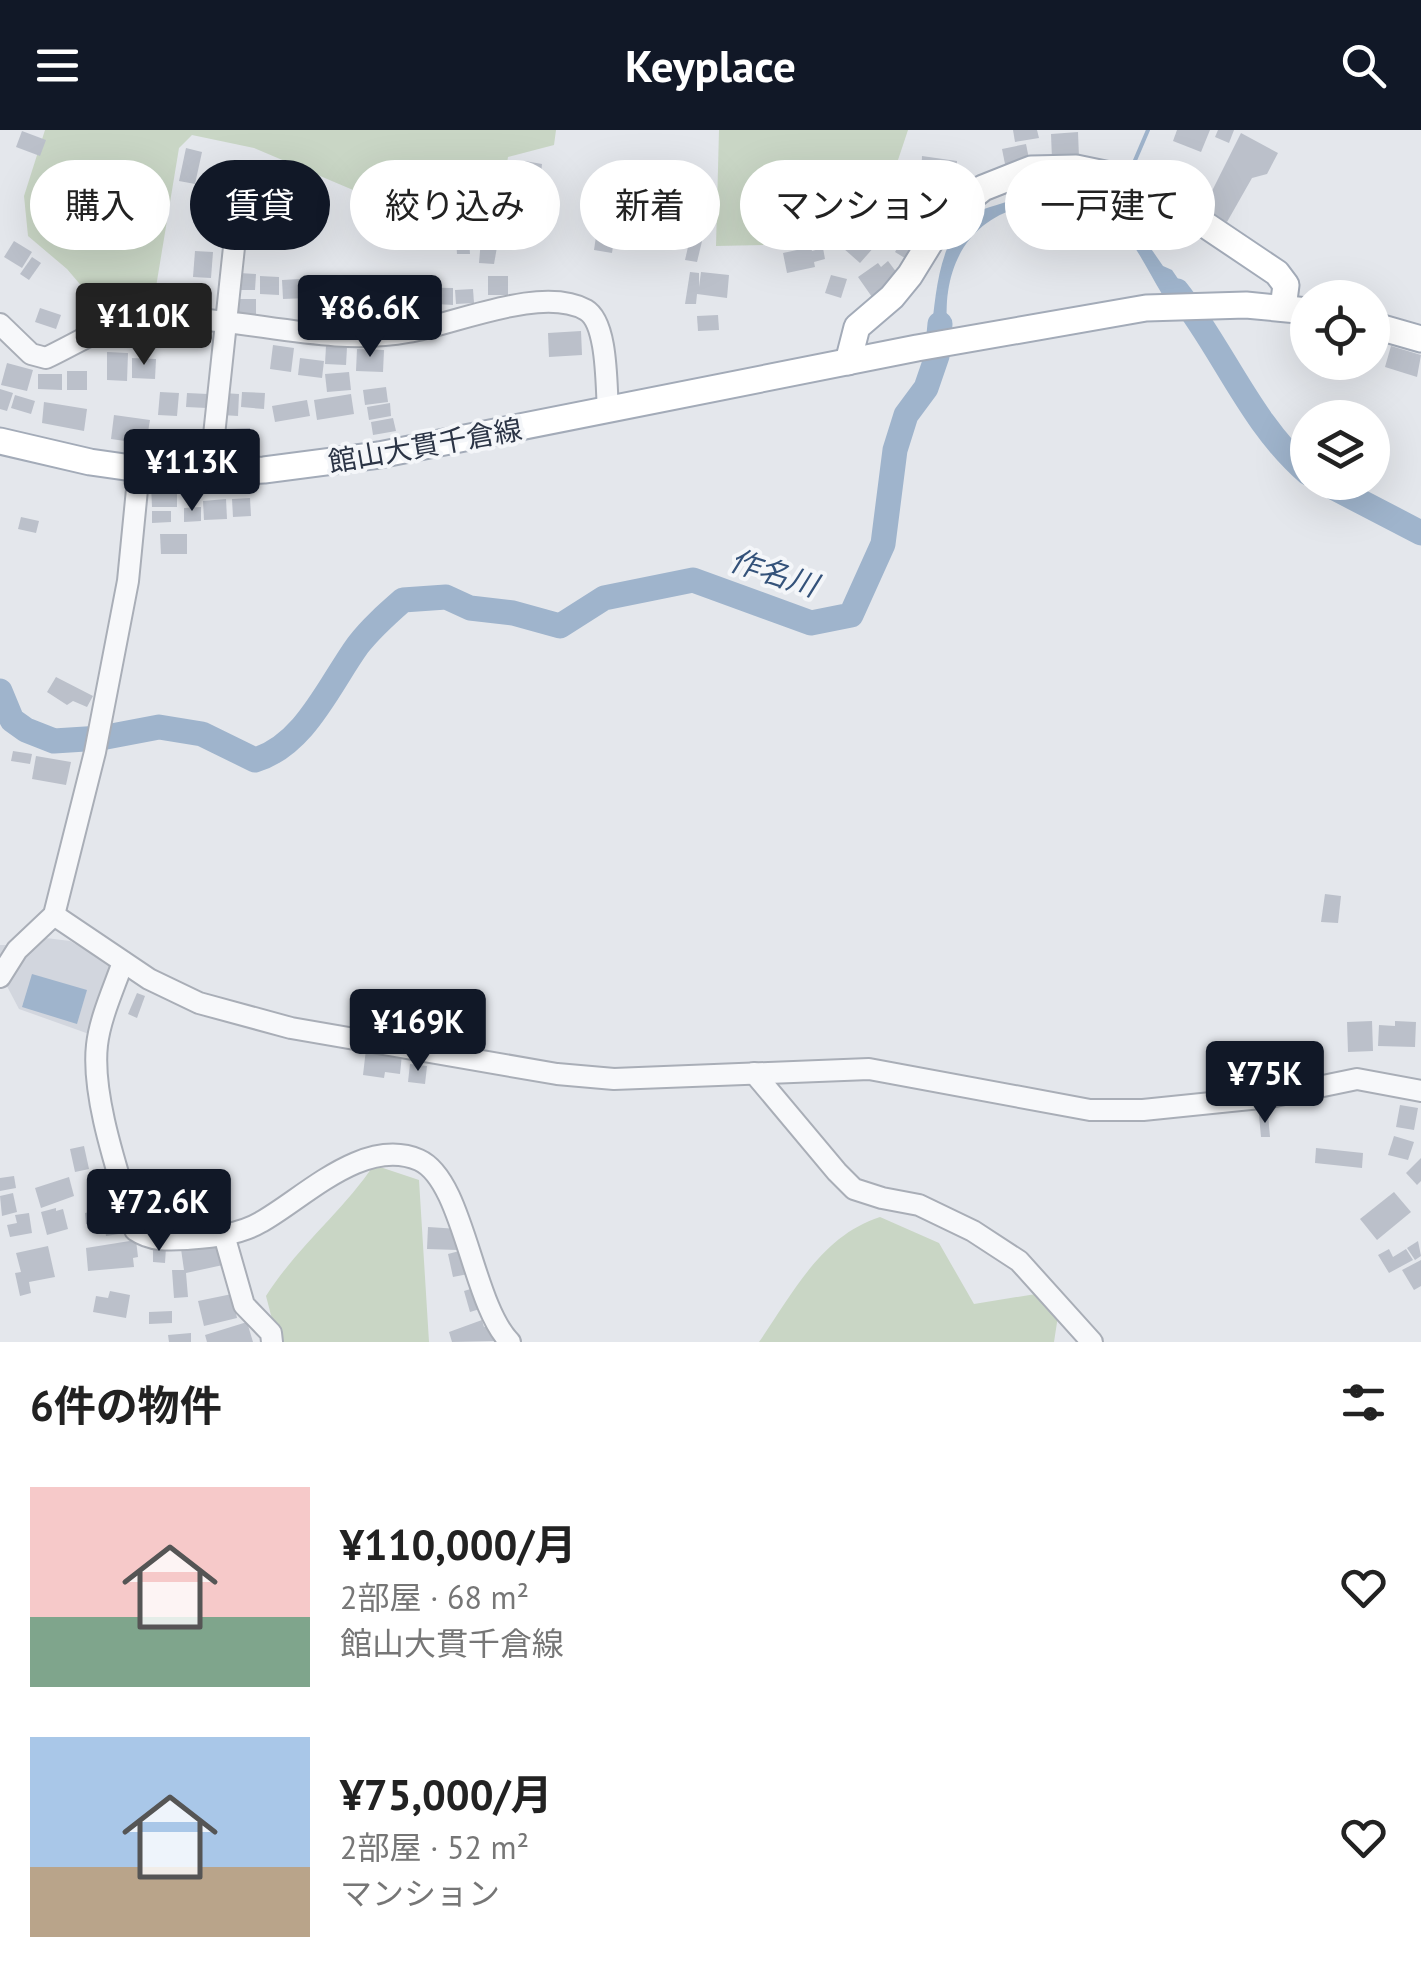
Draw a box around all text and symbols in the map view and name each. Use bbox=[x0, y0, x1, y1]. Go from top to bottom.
text: Keyplace bbox=[625, 36, 796, 94]
icon: menu bbox=[30, 38, 85, 93]
icon: search bbox=[1336, 38, 1391, 93]
chip: 購入 bbox=[30, 160, 170, 250]
chip: 賃貸 bbox=[190, 160, 330, 250]
chip: 絞り込み bbox=[350, 160, 560, 250]
chip: 新着 bbox=[580, 160, 720, 250]
chip: マンション bbox=[740, 160, 985, 250]
chip: 一戸建て bbox=[1005, 160, 1215, 250]
pin: ¥86.6K bbox=[289, 275, 451, 360]
map controls bbox=[1290, 280, 1390, 500]
button: locate bbox=[1290, 280, 1390, 380]
pin: ¥110K bbox=[74, 283, 214, 368]
text: ¥86.6K bbox=[320, 286, 420, 328]
text: ¥110K bbox=[98, 294, 190, 336]
button: layers bbox=[1290, 400, 1390, 500]
street label: 館山大貫千倉線 bbox=[325, 410, 525, 480]
pin: ¥113K bbox=[122, 429, 262, 514]
text: ¥113K bbox=[146, 440, 238, 482]
water label: 作名川 bbox=[725, 540, 826, 605]
pin: ¥169K bbox=[348, 989, 488, 1074]
text: ¥169K bbox=[372, 1000, 464, 1042]
pin: ¥75K bbox=[1206, 1041, 1324, 1126]
text: ¥75K bbox=[1228, 1052, 1302, 1094]
pin: ¥72.6K bbox=[78, 1169, 240, 1254]
text: ¥72.6K bbox=[109, 1180, 209, 1222]
icon: filters bbox=[1336, 1375, 1391, 1430]
text: 6件の物件 bbox=[30, 1378, 222, 1433]
text: ¥110,000/月 bbox=[340, 1517, 576, 1572]
icon: home bbox=[110, 1527, 230, 1647]
icon: heart bbox=[1336, 1560, 1391, 1615]
text: 2部屋 · 68 m² bbox=[340, 1576, 529, 1618]
text: 館山大貫千倉線 bbox=[340, 1622, 564, 1664]
text: ¥75,000/月 bbox=[340, 1767, 553, 1822]
icon: home bbox=[110, 1777, 230, 1897]
icon: heart bbox=[1336, 1810, 1391, 1865]
text: 2部屋 · 52 m² bbox=[340, 1826, 529, 1868]
text: マンション bbox=[340, 1872, 500, 1914]

